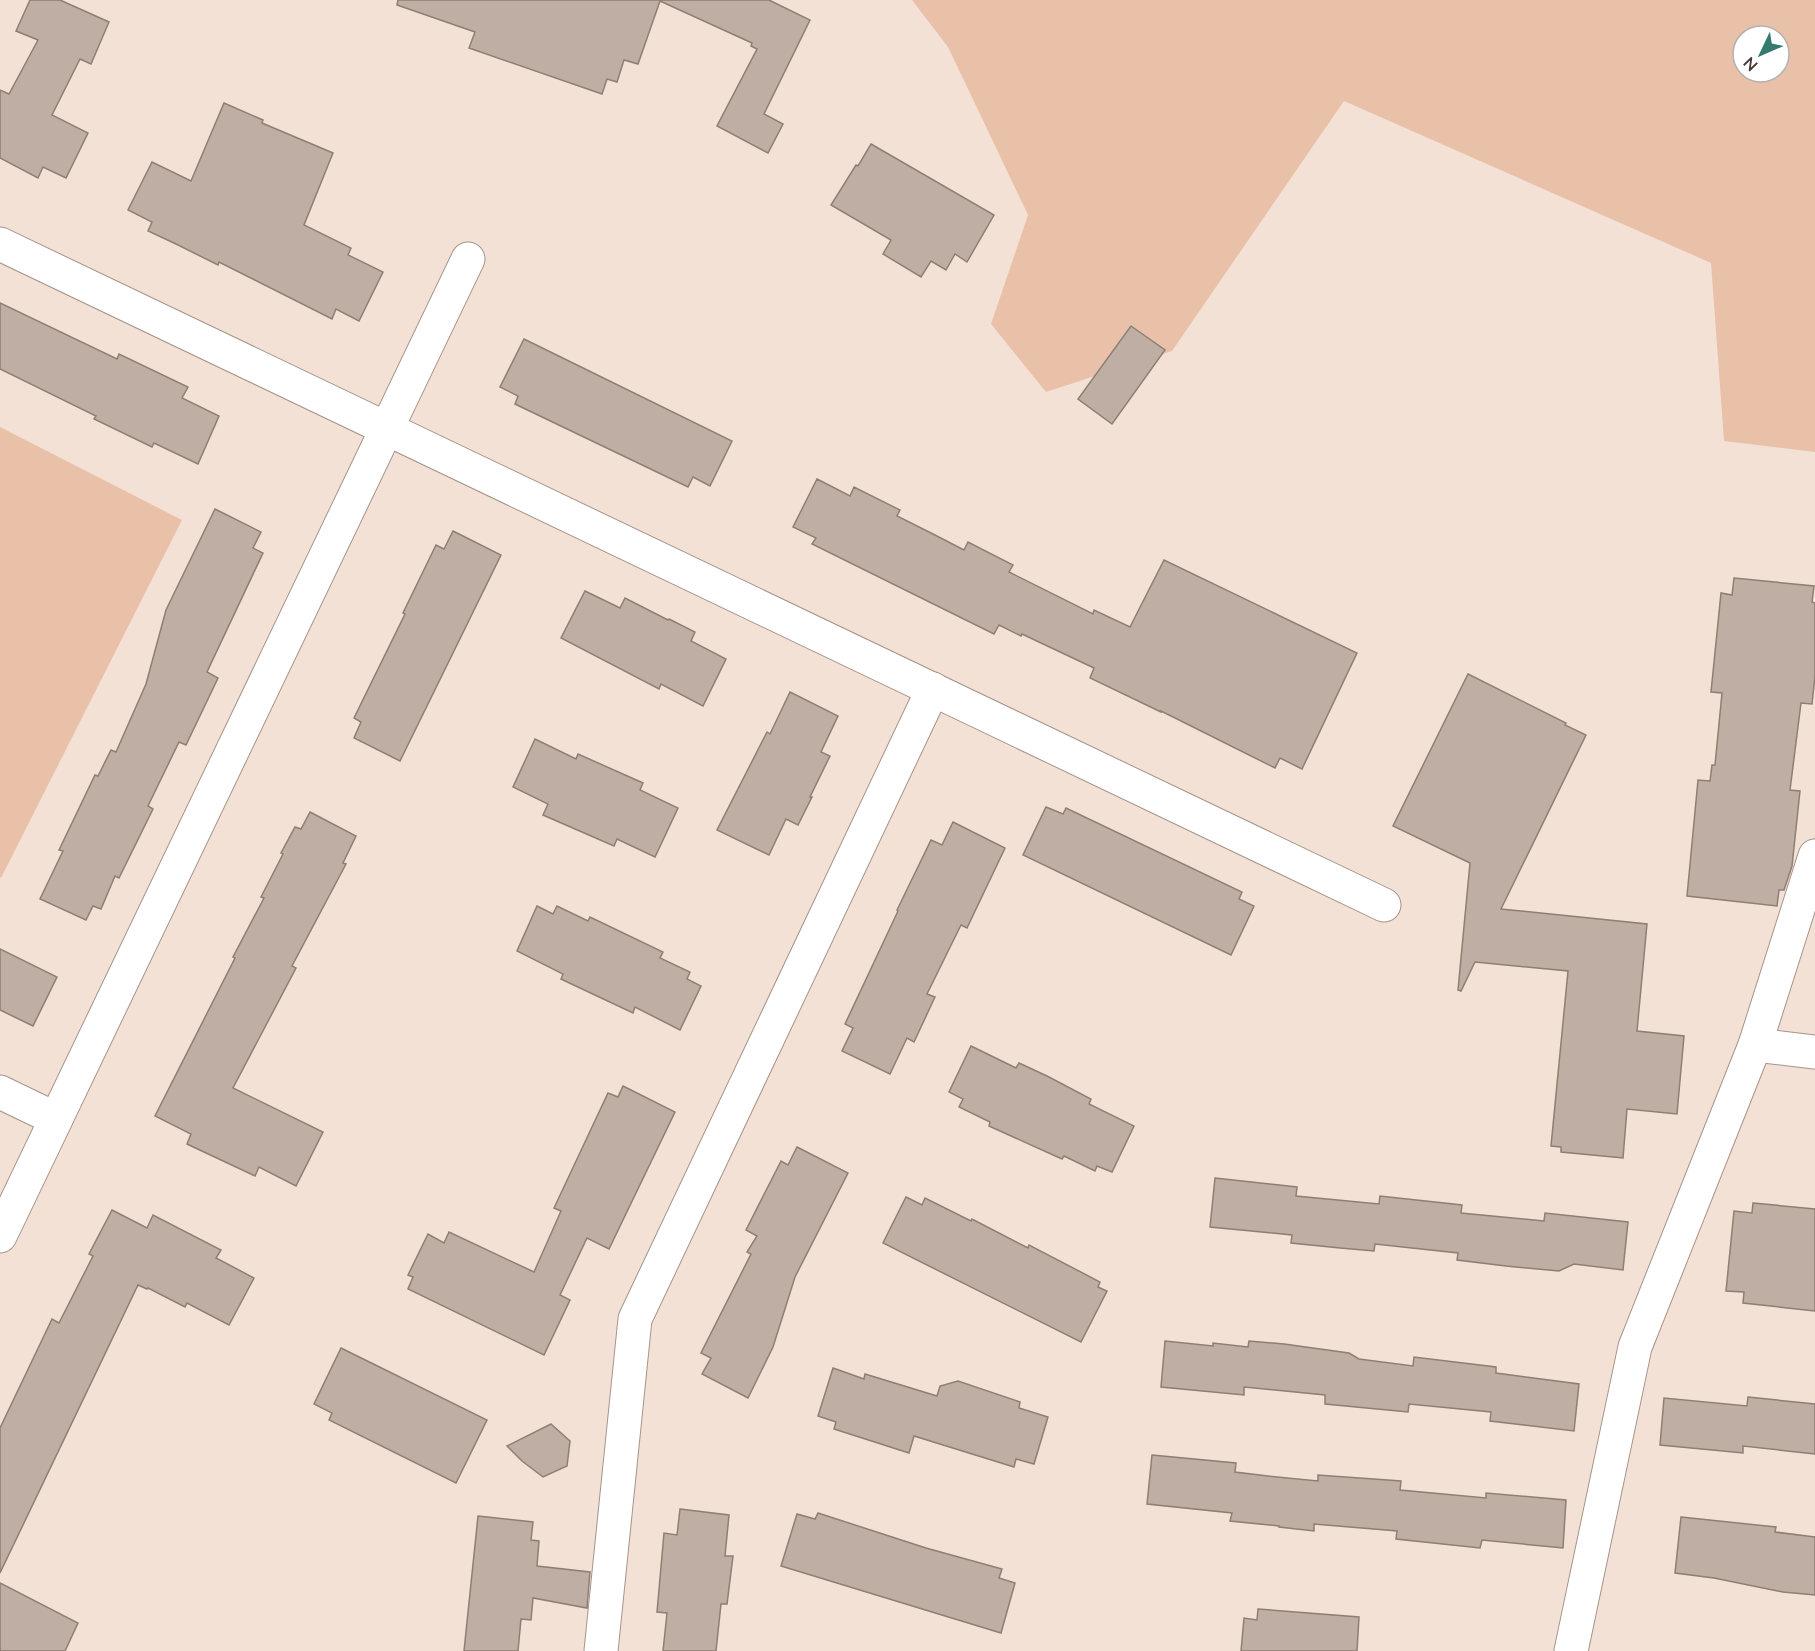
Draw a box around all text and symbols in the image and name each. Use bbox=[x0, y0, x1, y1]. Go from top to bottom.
north arrow bbox=[1731, 24, 1791, 84]
text: N bbox=[1739, 53, 1762, 76]

